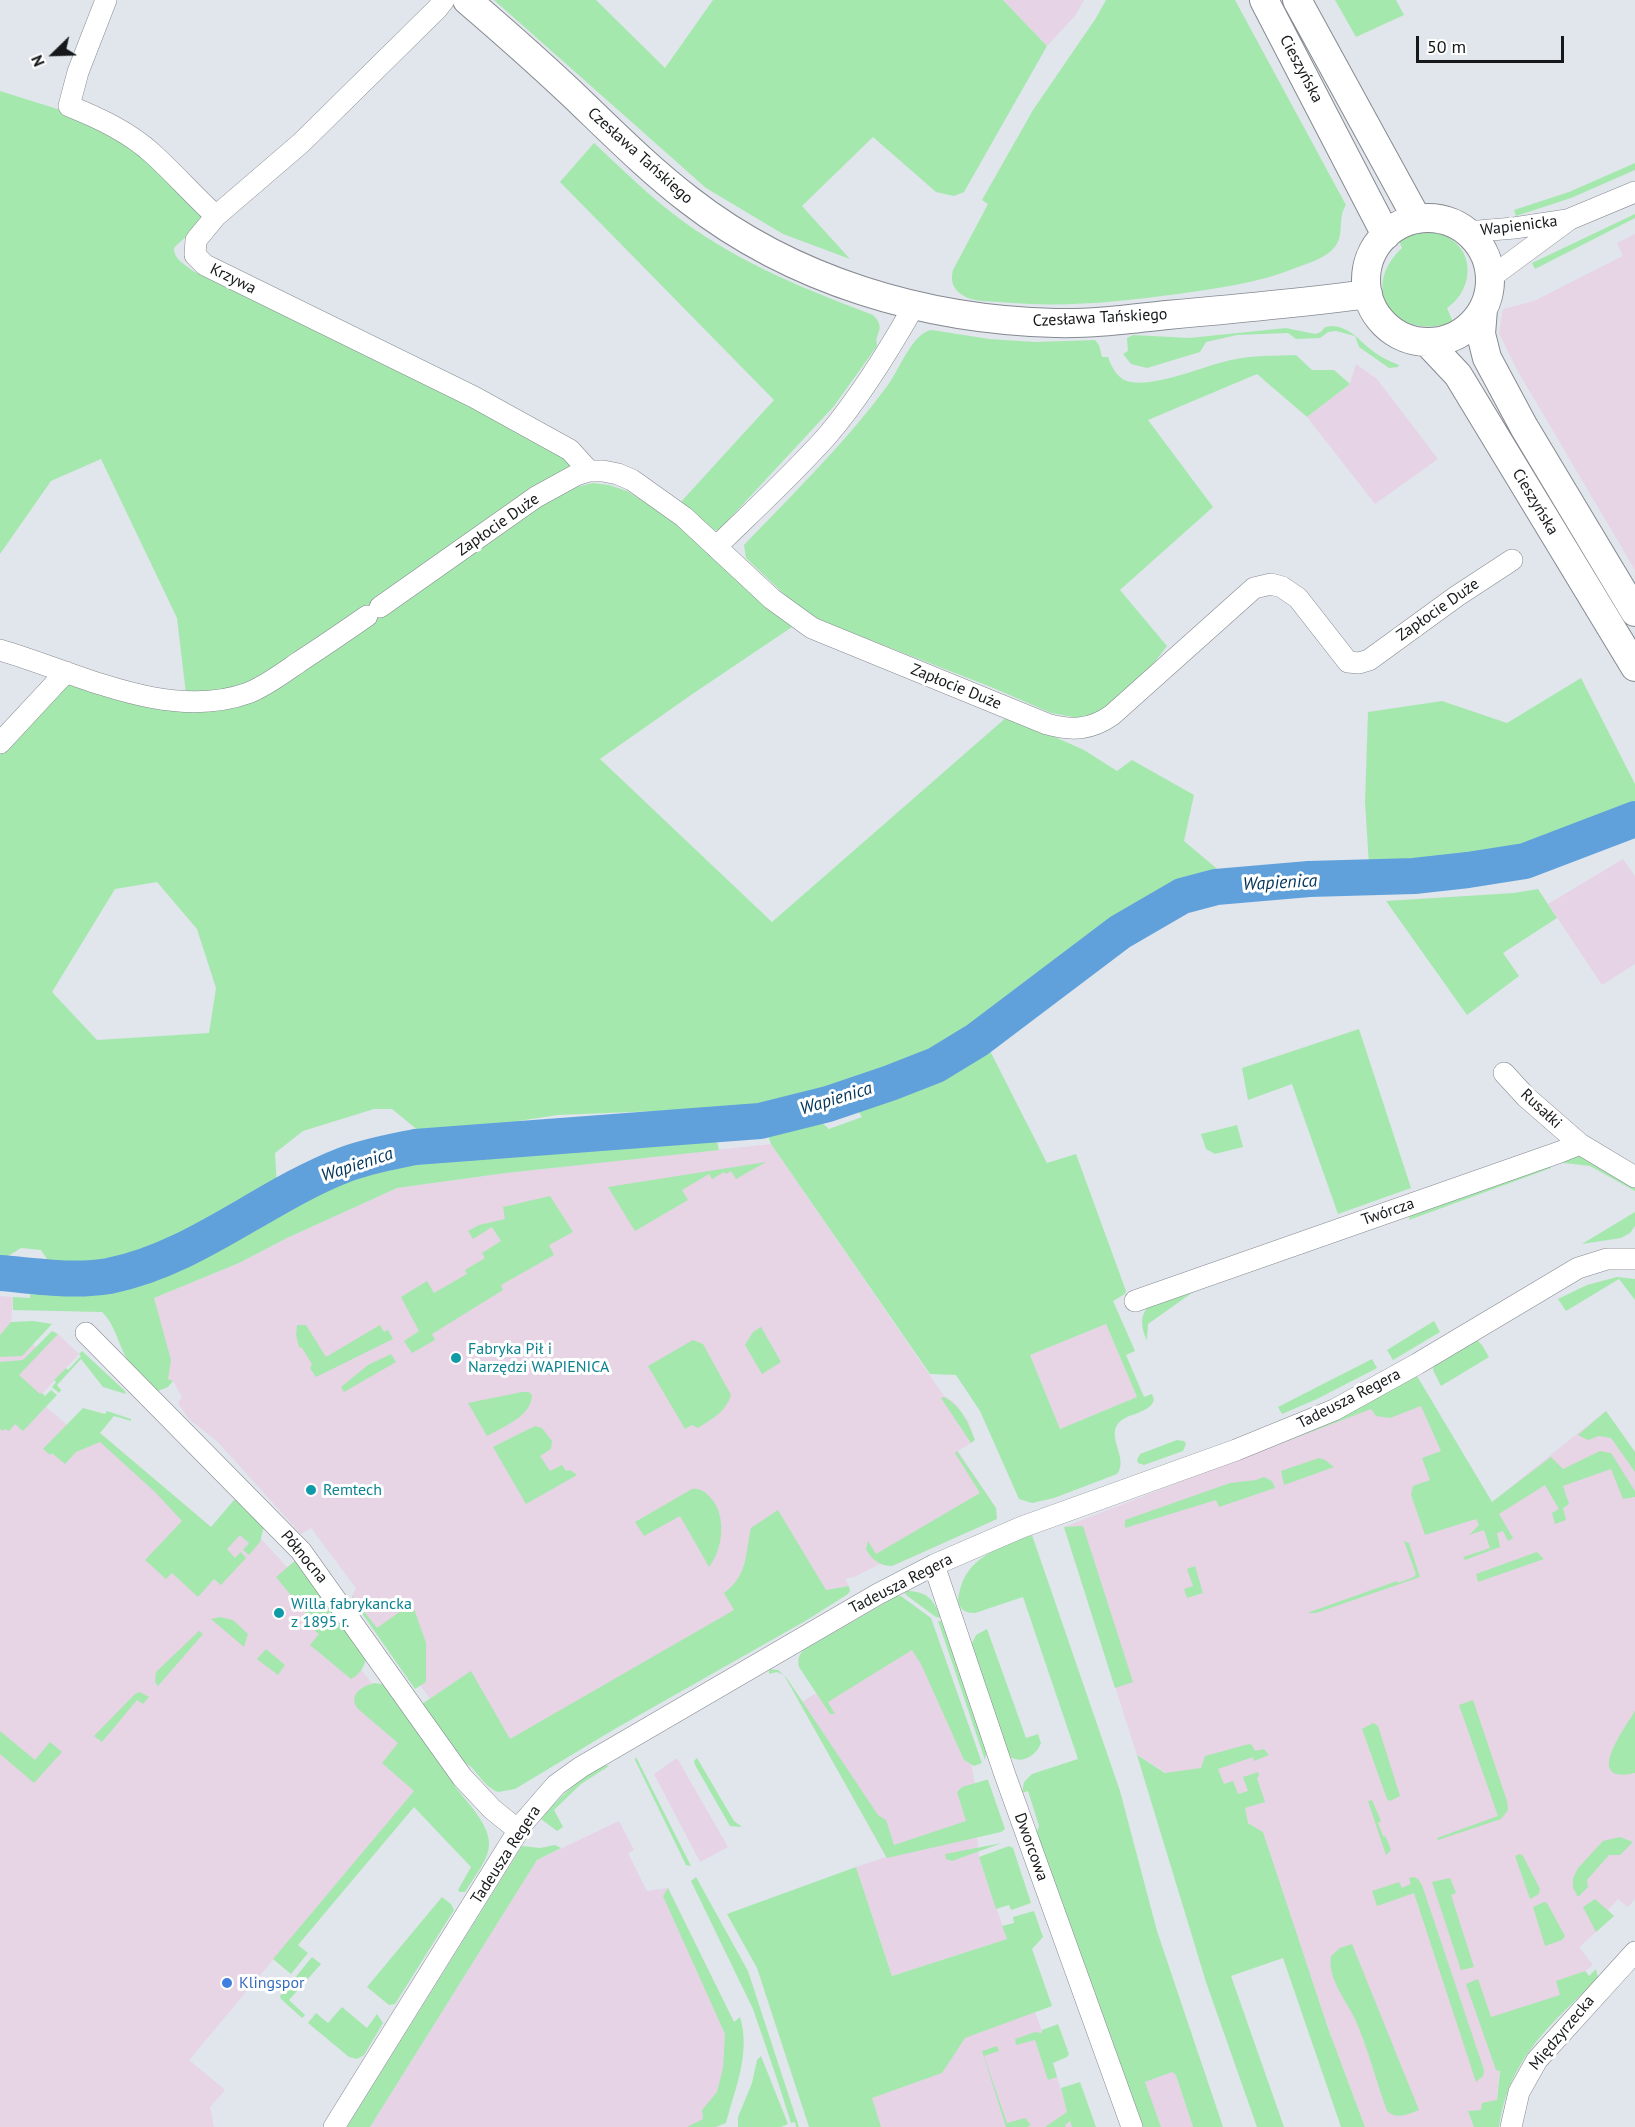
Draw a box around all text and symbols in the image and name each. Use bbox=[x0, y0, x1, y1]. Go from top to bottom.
north arrow bbox=[24, 24, 84, 84]
scale bar bbox=[1419, 24, 1568, 62]
street label: Cieszyńska bbox=[1275, 32, 1327, 106]
text: 50 m bbox=[1427, 35, 1466, 58]
text: N bbox=[26, 52, 49, 70]
street label: Czesława Tańskiego bbox=[583, 104, 697, 208]
street label: Wapienicka bbox=[1479, 212, 1559, 240]
street label: Krzywa bbox=[207, 260, 259, 298]
street label: Czesława Tańskiego bbox=[1032, 305, 1168, 331]
street label: Cieszyńska bbox=[1508, 465, 1562, 539]
street label: Zapłocie Duże bbox=[453, 490, 543, 560]
street label: Zapłocie Duże bbox=[1393, 575, 1483, 645]
street label: Zapłocie Duże bbox=[908, 660, 1004, 714]
water label: Wapienica bbox=[1242, 870, 1318, 896]
water label: Wapienica bbox=[797, 1078, 875, 1120]
street label: Rusałki bbox=[1516, 1085, 1566, 1133]
water label: Wapienica bbox=[318, 1143, 396, 1187]
street label: Twórcza bbox=[1359, 1194, 1417, 1230]
place label: Fabryka Pił i Narzędzi WAPIENICA bbox=[468, 1339, 609, 1377]
marker: Fabryka Pił i Narzędzi WAPIENICA bbox=[449, 1351, 463, 1365]
street label: Tadeusza Regera bbox=[1294, 1365, 1404, 1433]
place label: Remtech bbox=[323, 1480, 382, 1500]
marker: Remtech bbox=[304, 1483, 318, 1497]
street label: Północna bbox=[276, 1527, 332, 1587]
street label: Tadeusza Regera bbox=[846, 1550, 956, 1618]
place label: Willa fabrykancka z 1895 r. bbox=[291, 1594, 412, 1632]
marker: Willa fabrykancka z 1895 r. bbox=[272, 1606, 286, 1620]
street label: Tadeusza Regera bbox=[467, 1802, 545, 1908]
street label: Dworcowa bbox=[1010, 1810, 1052, 1884]
place label: Klingspor bbox=[239, 1973, 304, 1993]
marker: Klingspor bbox=[220, 1976, 234, 1990]
street label: Międzyrzecka bbox=[1525, 1992, 1599, 2074]

